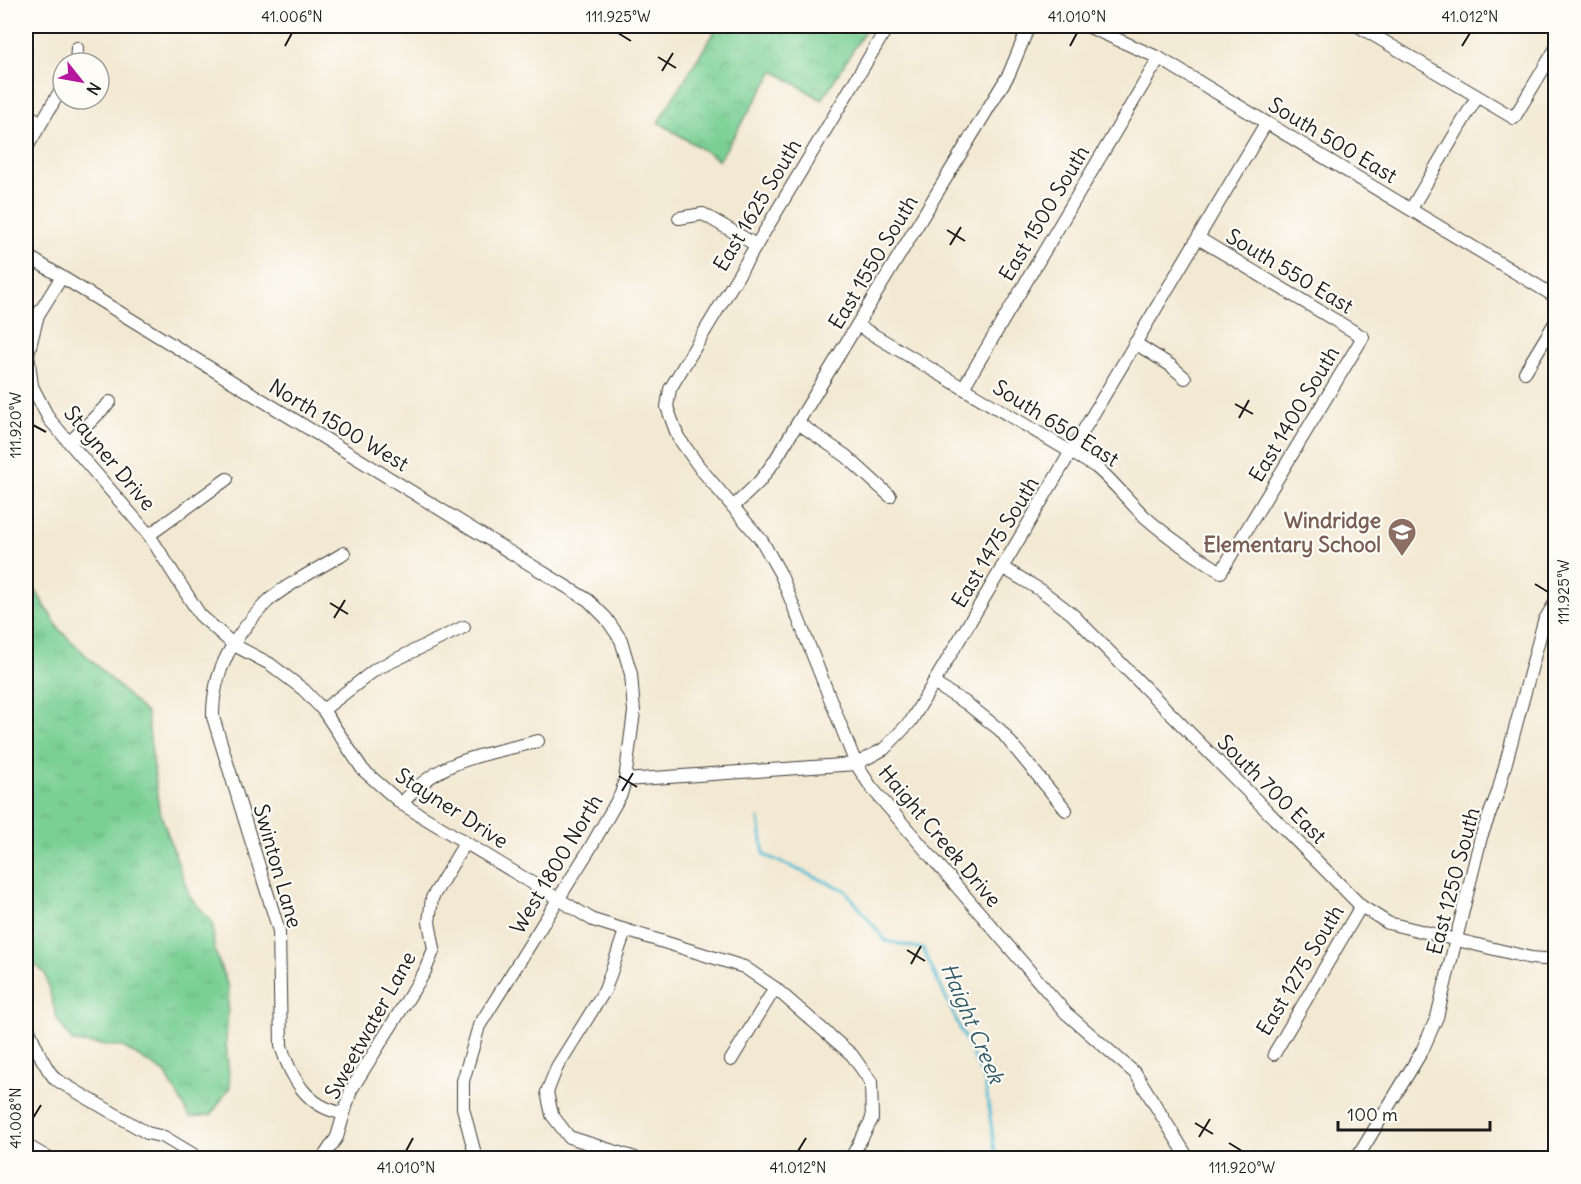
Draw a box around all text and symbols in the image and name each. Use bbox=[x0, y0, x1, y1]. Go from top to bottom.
text: 41.006°N bbox=[261, 7, 323, 26]
text: 111.925°W bbox=[585, 7, 651, 26]
text: 41.010°N bbox=[1048, 7, 1106, 26]
text: 41.012°N bbox=[1441, 7, 1499, 26]
north arrow bbox=[51, 51, 111, 111]
text: N bbox=[82, 79, 105, 99]
street label: South 500 East bbox=[1264, 91, 1402, 189]
street label: East 1625 South bbox=[707, 134, 807, 276]
street label: East 1500 South bbox=[993, 140, 1095, 286]
street label: East 1550 South bbox=[822, 190, 924, 334]
street label: South 550 East bbox=[1222, 222, 1358, 320]
street label: East 1400 South bbox=[1243, 341, 1345, 487]
street label: North 1500 West bbox=[264, 373, 414, 477]
street label: South 650 East bbox=[988, 374, 1124, 472]
text: 111.920°W bbox=[6, 391, 25, 458]
street label: Stayner Drive bbox=[58, 400, 162, 516]
street label: East 1475 South bbox=[945, 472, 1045, 612]
place label: Windridge Elementary School bbox=[1204, 507, 1381, 558]
school or university icon: Windridge Elementary School bbox=[1386, 516, 1418, 558]
text: 111.925°W bbox=[1554, 559, 1573, 625]
street label: South 700 East bbox=[1212, 729, 1332, 849]
street label: Haight Creek Drive bbox=[873, 759, 1007, 913]
street label: Stayner Drive bbox=[391, 762, 513, 854]
street label: West 1800 North bbox=[504, 789, 608, 939]
street label: Swinton Lane bbox=[247, 801, 309, 931]
street label: East 1250 South bbox=[1420, 804, 1486, 958]
street label: East 1275 South bbox=[1250, 900, 1350, 1040]
street label: Sweetwater Lane bbox=[318, 946, 422, 1104]
water label: Haight Creek bbox=[935, 958, 1012, 1089]
text: 41.008°N bbox=[6, 1087, 25, 1149]
scale bar bbox=[1338, 1094, 1490, 1132]
text: 100 m bbox=[1347, 1103, 1398, 1126]
text: 41.010°N bbox=[377, 1158, 435, 1177]
text: 41.012°N bbox=[769, 1158, 827, 1177]
text: 111.920°W bbox=[1209, 1158, 1276, 1177]

